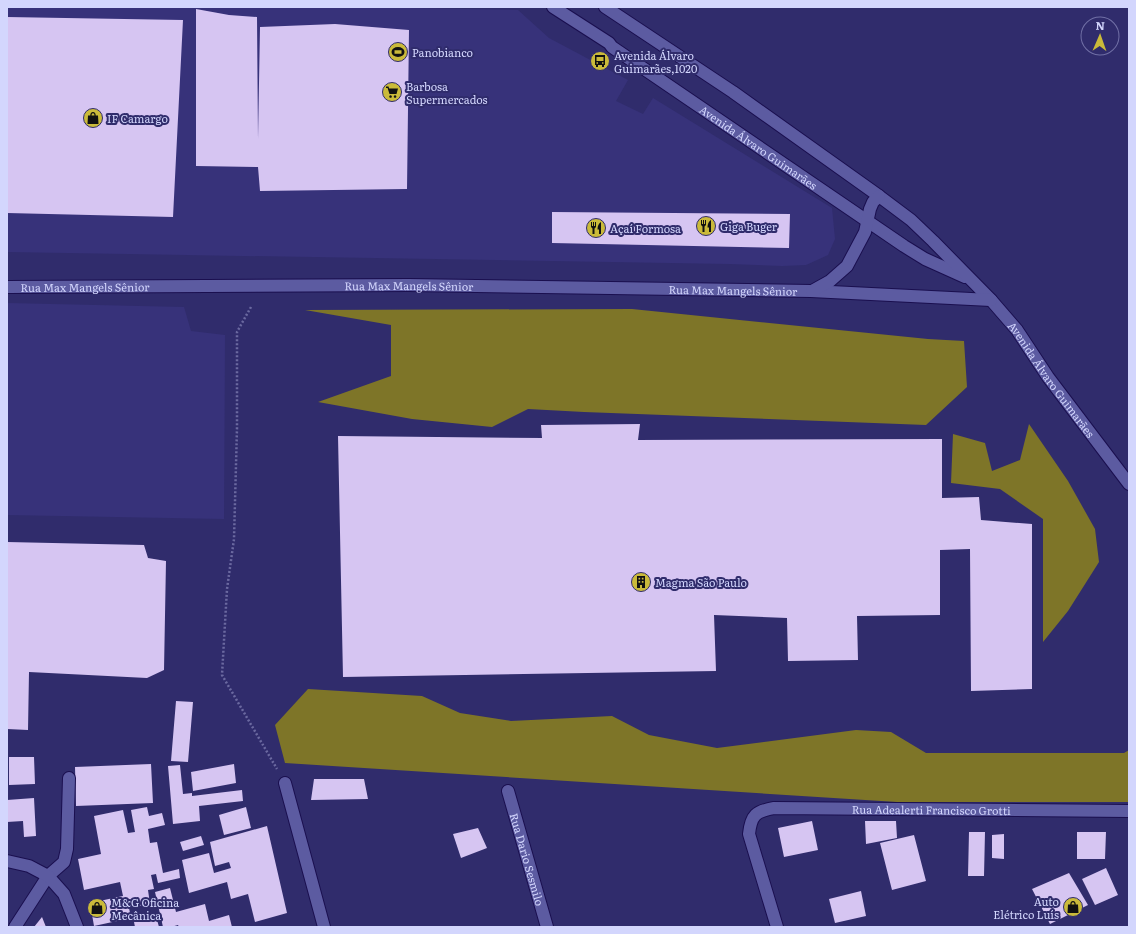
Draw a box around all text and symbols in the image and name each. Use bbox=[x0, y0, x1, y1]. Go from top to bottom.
north arrow bbox=[1080, 16, 1120, 56]
text: N bbox=[1095, 17, 1105, 33]
sports icon: Panobianco bbox=[387, 41, 409, 63]
place label: Panobianco bbox=[412, 44, 473, 60]
place label: Avenida Álvaro Guimarães,1020 bbox=[614, 47, 697, 76]
bus stop icon: Avenida Álvaro Guimarães,1020 bbox=[589, 50, 611, 72]
place label: Barbosa Supermercados bbox=[406, 78, 488, 107]
supermarket icon: Barbosa Supermercados bbox=[381, 81, 403, 103]
street label: Avenida Álvaro Guimarães bbox=[697, 101, 821, 193]
shop icon: IF Camargo bbox=[82, 107, 104, 129]
place label: IF Camargo bbox=[107, 110, 168, 126]
restaurant icon: Giga Buger bbox=[695, 215, 717, 237]
restaurant icon: Açaí Formosa bbox=[585, 217, 607, 239]
place label: Giga Buger bbox=[720, 218, 778, 234]
place label: Açaí Formosa bbox=[610, 220, 681, 236]
street label: Rua Max Mangels Sênior bbox=[345, 277, 474, 294]
street label: Rua Max Mangels Sênior bbox=[21, 278, 150, 295]
street label: Rua Max Mangels Sênior bbox=[668, 281, 798, 299]
street label: Avenida Álvaro Guimarães bbox=[1005, 318, 1099, 440]
building icon: Magma São Paulo bbox=[630, 571, 652, 593]
place label: Magma São Paulo bbox=[655, 574, 747, 590]
street label: Rua Adealerti Francisco Grotti bbox=[852, 801, 1011, 818]
street label: Rua Dario Sesmilo bbox=[507, 811, 548, 908]
place label: Auto Elétrico Luís bbox=[993, 893, 1059, 922]
place label: M&G Oficina Mecânica bbox=[111, 894, 179, 923]
shop icon: Auto Elétrico Luís bbox=[1062, 896, 1084, 918]
shop icon: M&G Oficina Mecânica bbox=[86, 897, 108, 919]

